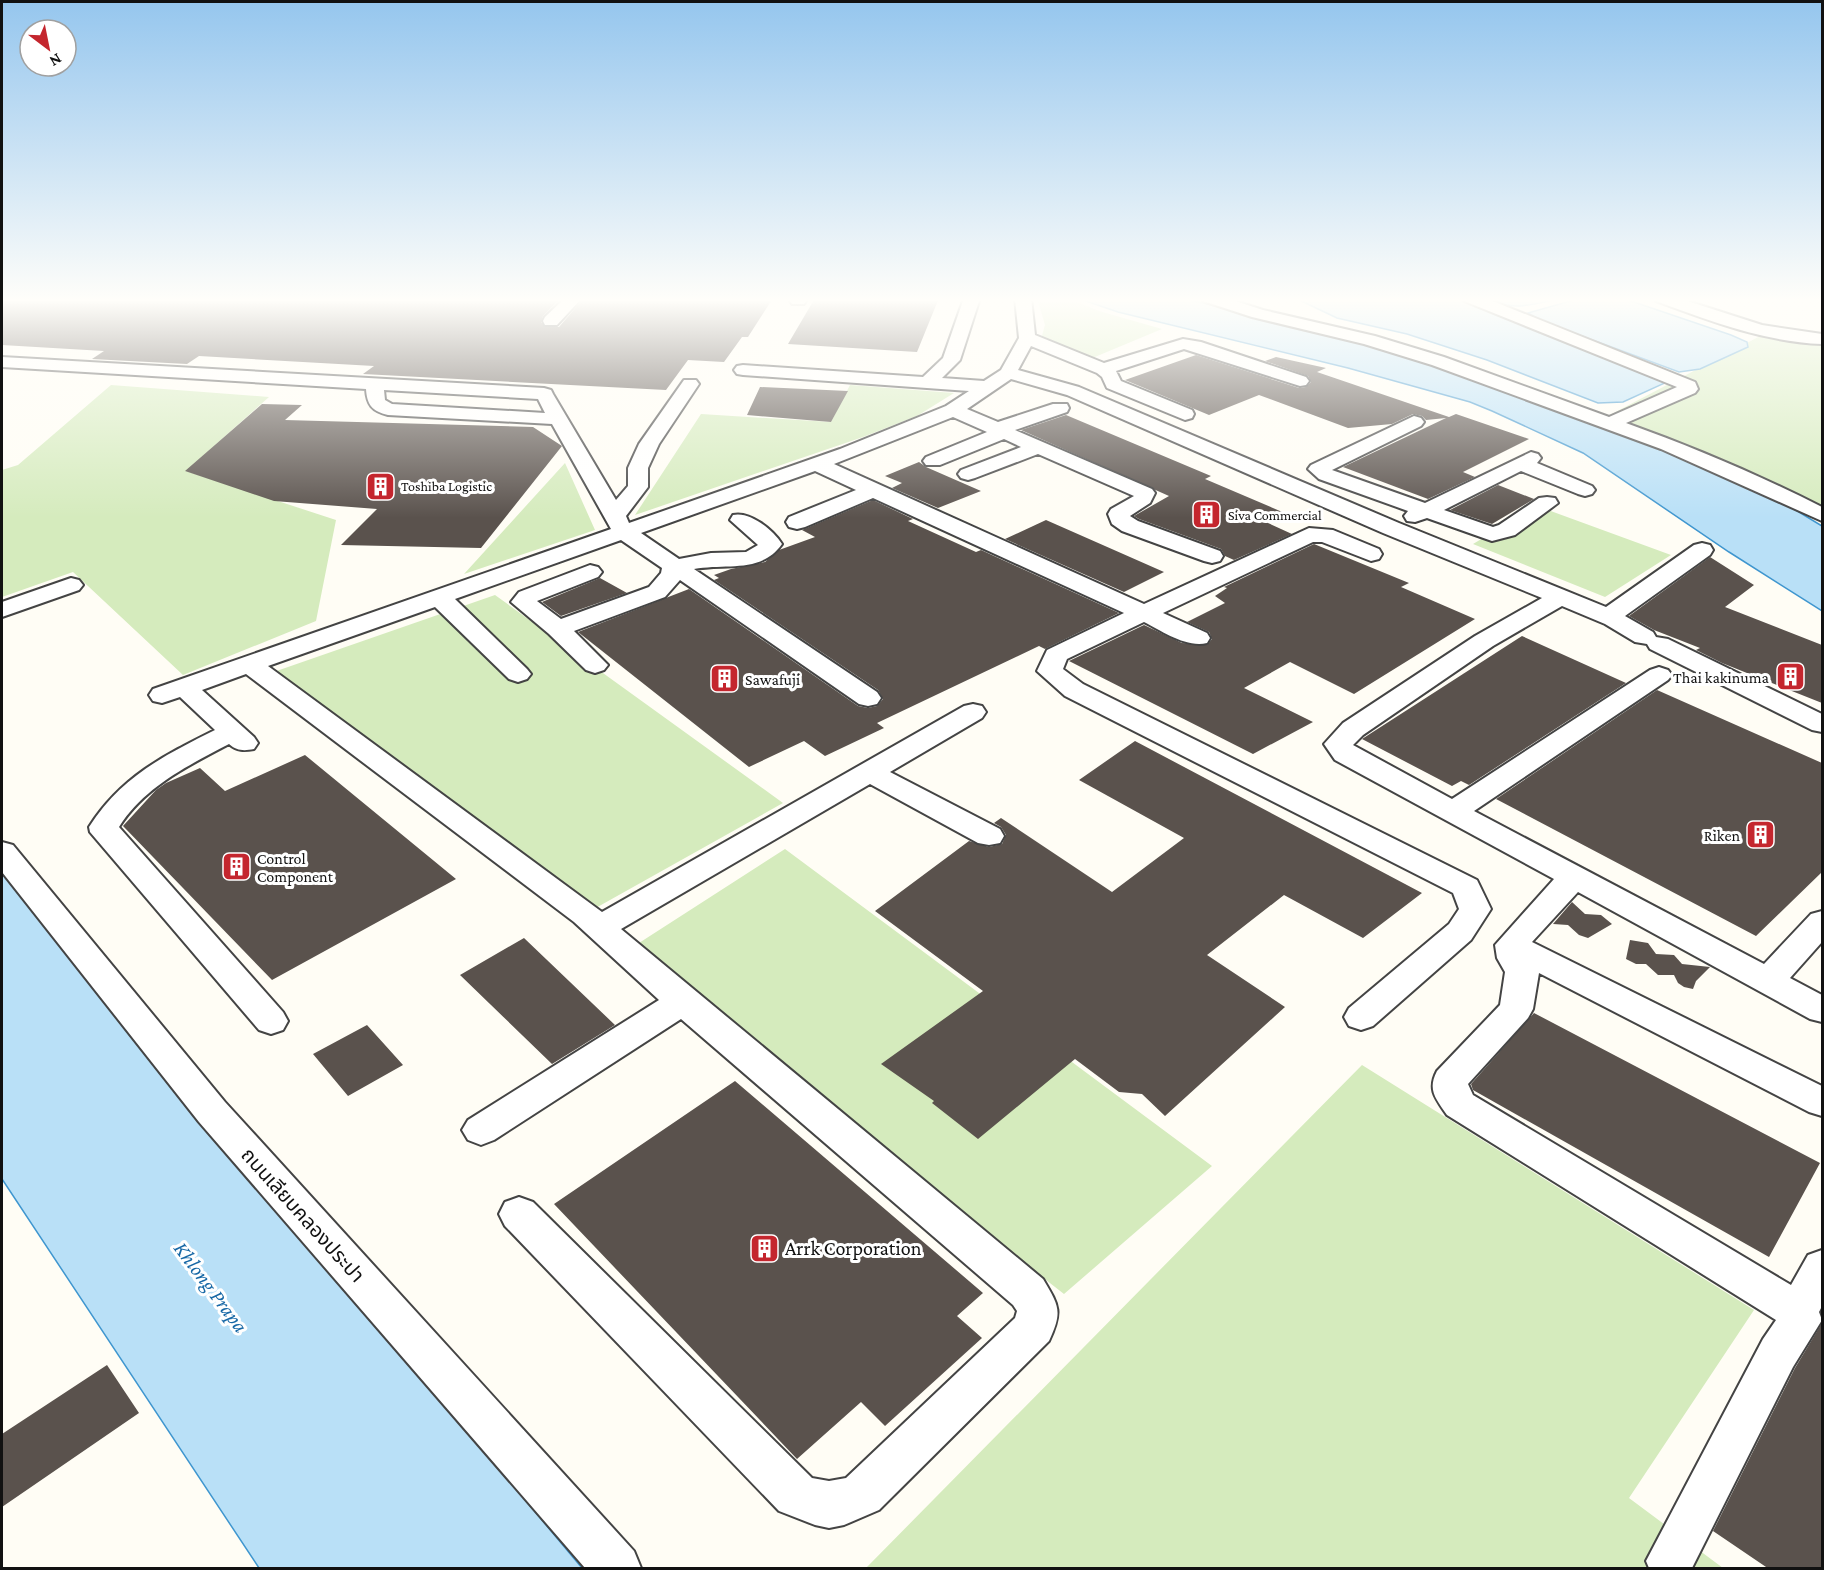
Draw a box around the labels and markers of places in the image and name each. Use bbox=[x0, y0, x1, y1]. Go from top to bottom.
building icon: Toshiba Logistic bbox=[364, 470, 396, 502]
place label: Toshiba Logistic bbox=[401, 478, 492, 494]
building icon: Siva Commercial bbox=[1191, 499, 1223, 531]
place label: Siva Commercial bbox=[1228, 507, 1322, 523]
building icon: Thai kakinuma bbox=[1774, 661, 1806, 693]
building icon: Sawafuji bbox=[708, 663, 740, 695]
place label: Thai kakinuma bbox=[1673, 669, 1770, 686]
place label: Sawafuji bbox=[745, 671, 800, 689]
building icon: Riken bbox=[1745, 819, 1777, 851]
place label: Riken bbox=[1704, 827, 1740, 844]
place label: Control Component bbox=[257, 850, 334, 886]
building icon: Control Component bbox=[220, 851, 252, 883]
building icon: Arrk Corporation bbox=[748, 1232, 780, 1264]
place label: Arrk Corporation bbox=[785, 1237, 922, 1260]

